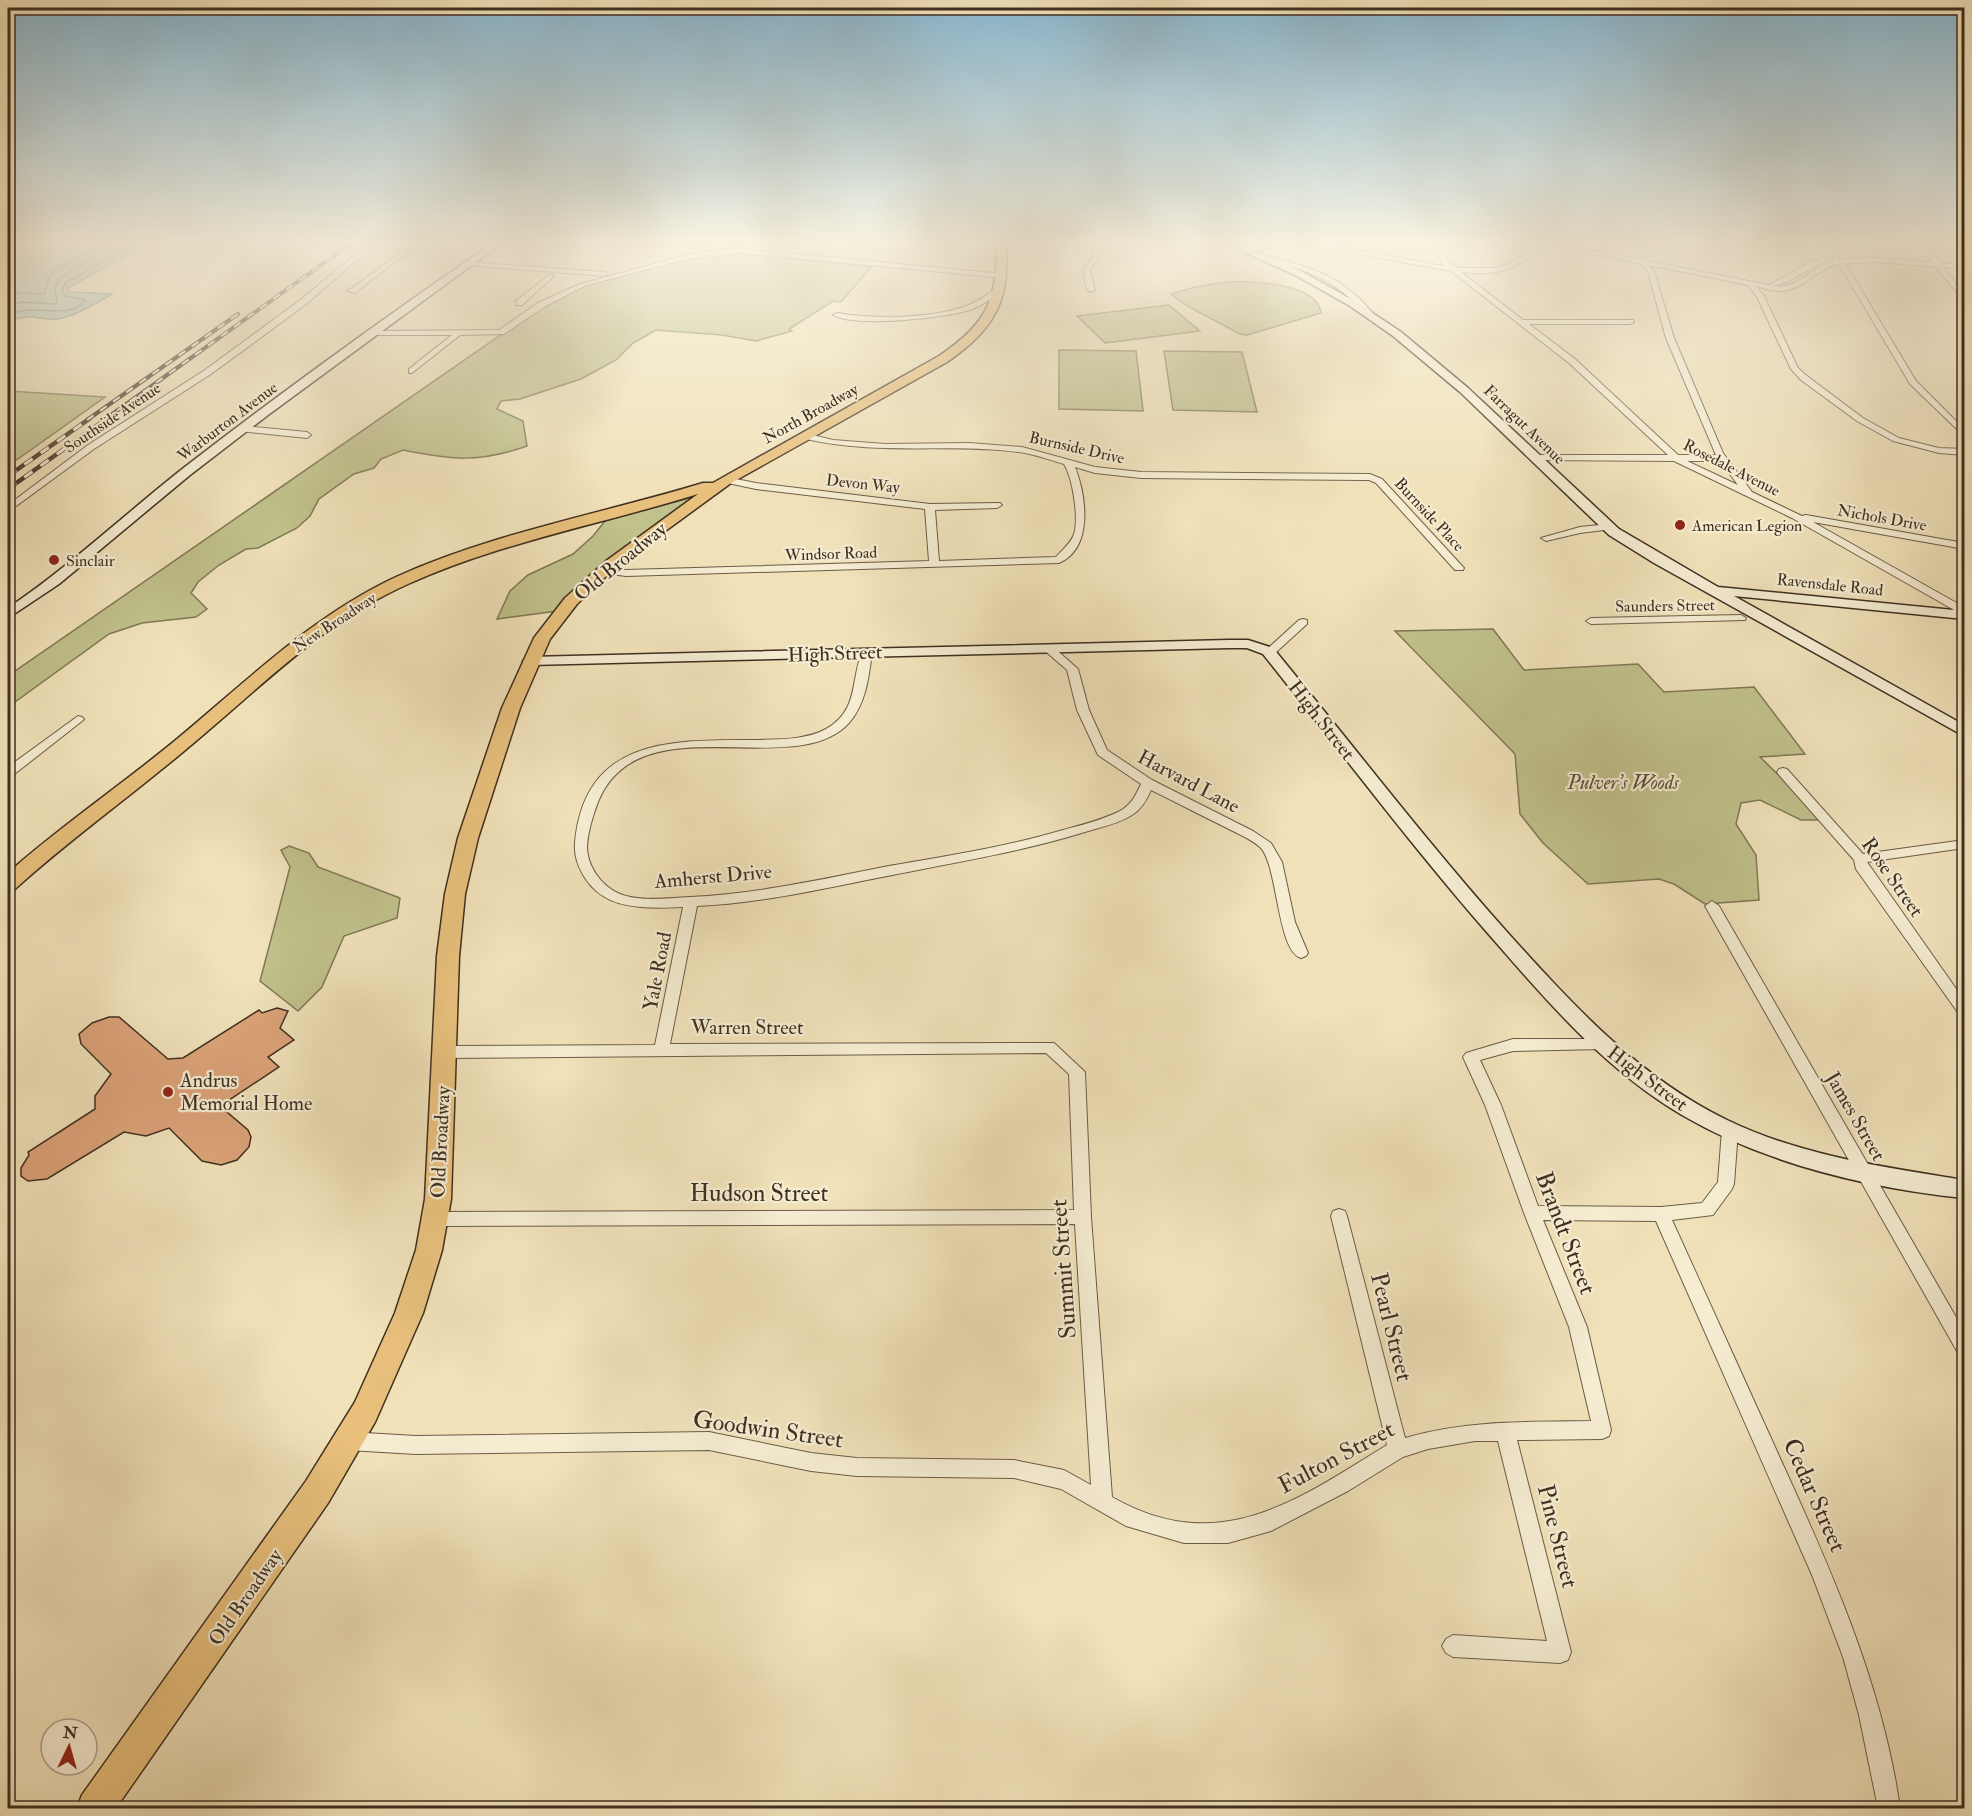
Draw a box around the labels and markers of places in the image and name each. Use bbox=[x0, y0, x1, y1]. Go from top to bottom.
place label: American Legion bbox=[1691, 516, 1802, 536]
marker: American Legion bbox=[1673, 518, 1687, 532]
place label: Sinclair bbox=[66, 551, 115, 571]
marker: Sinclair bbox=[47, 553, 61, 567]
place label: Andrus Memorial Home bbox=[179, 1068, 312, 1116]
marker: Andrus Memorial Home bbox=[161, 1085, 175, 1099]

